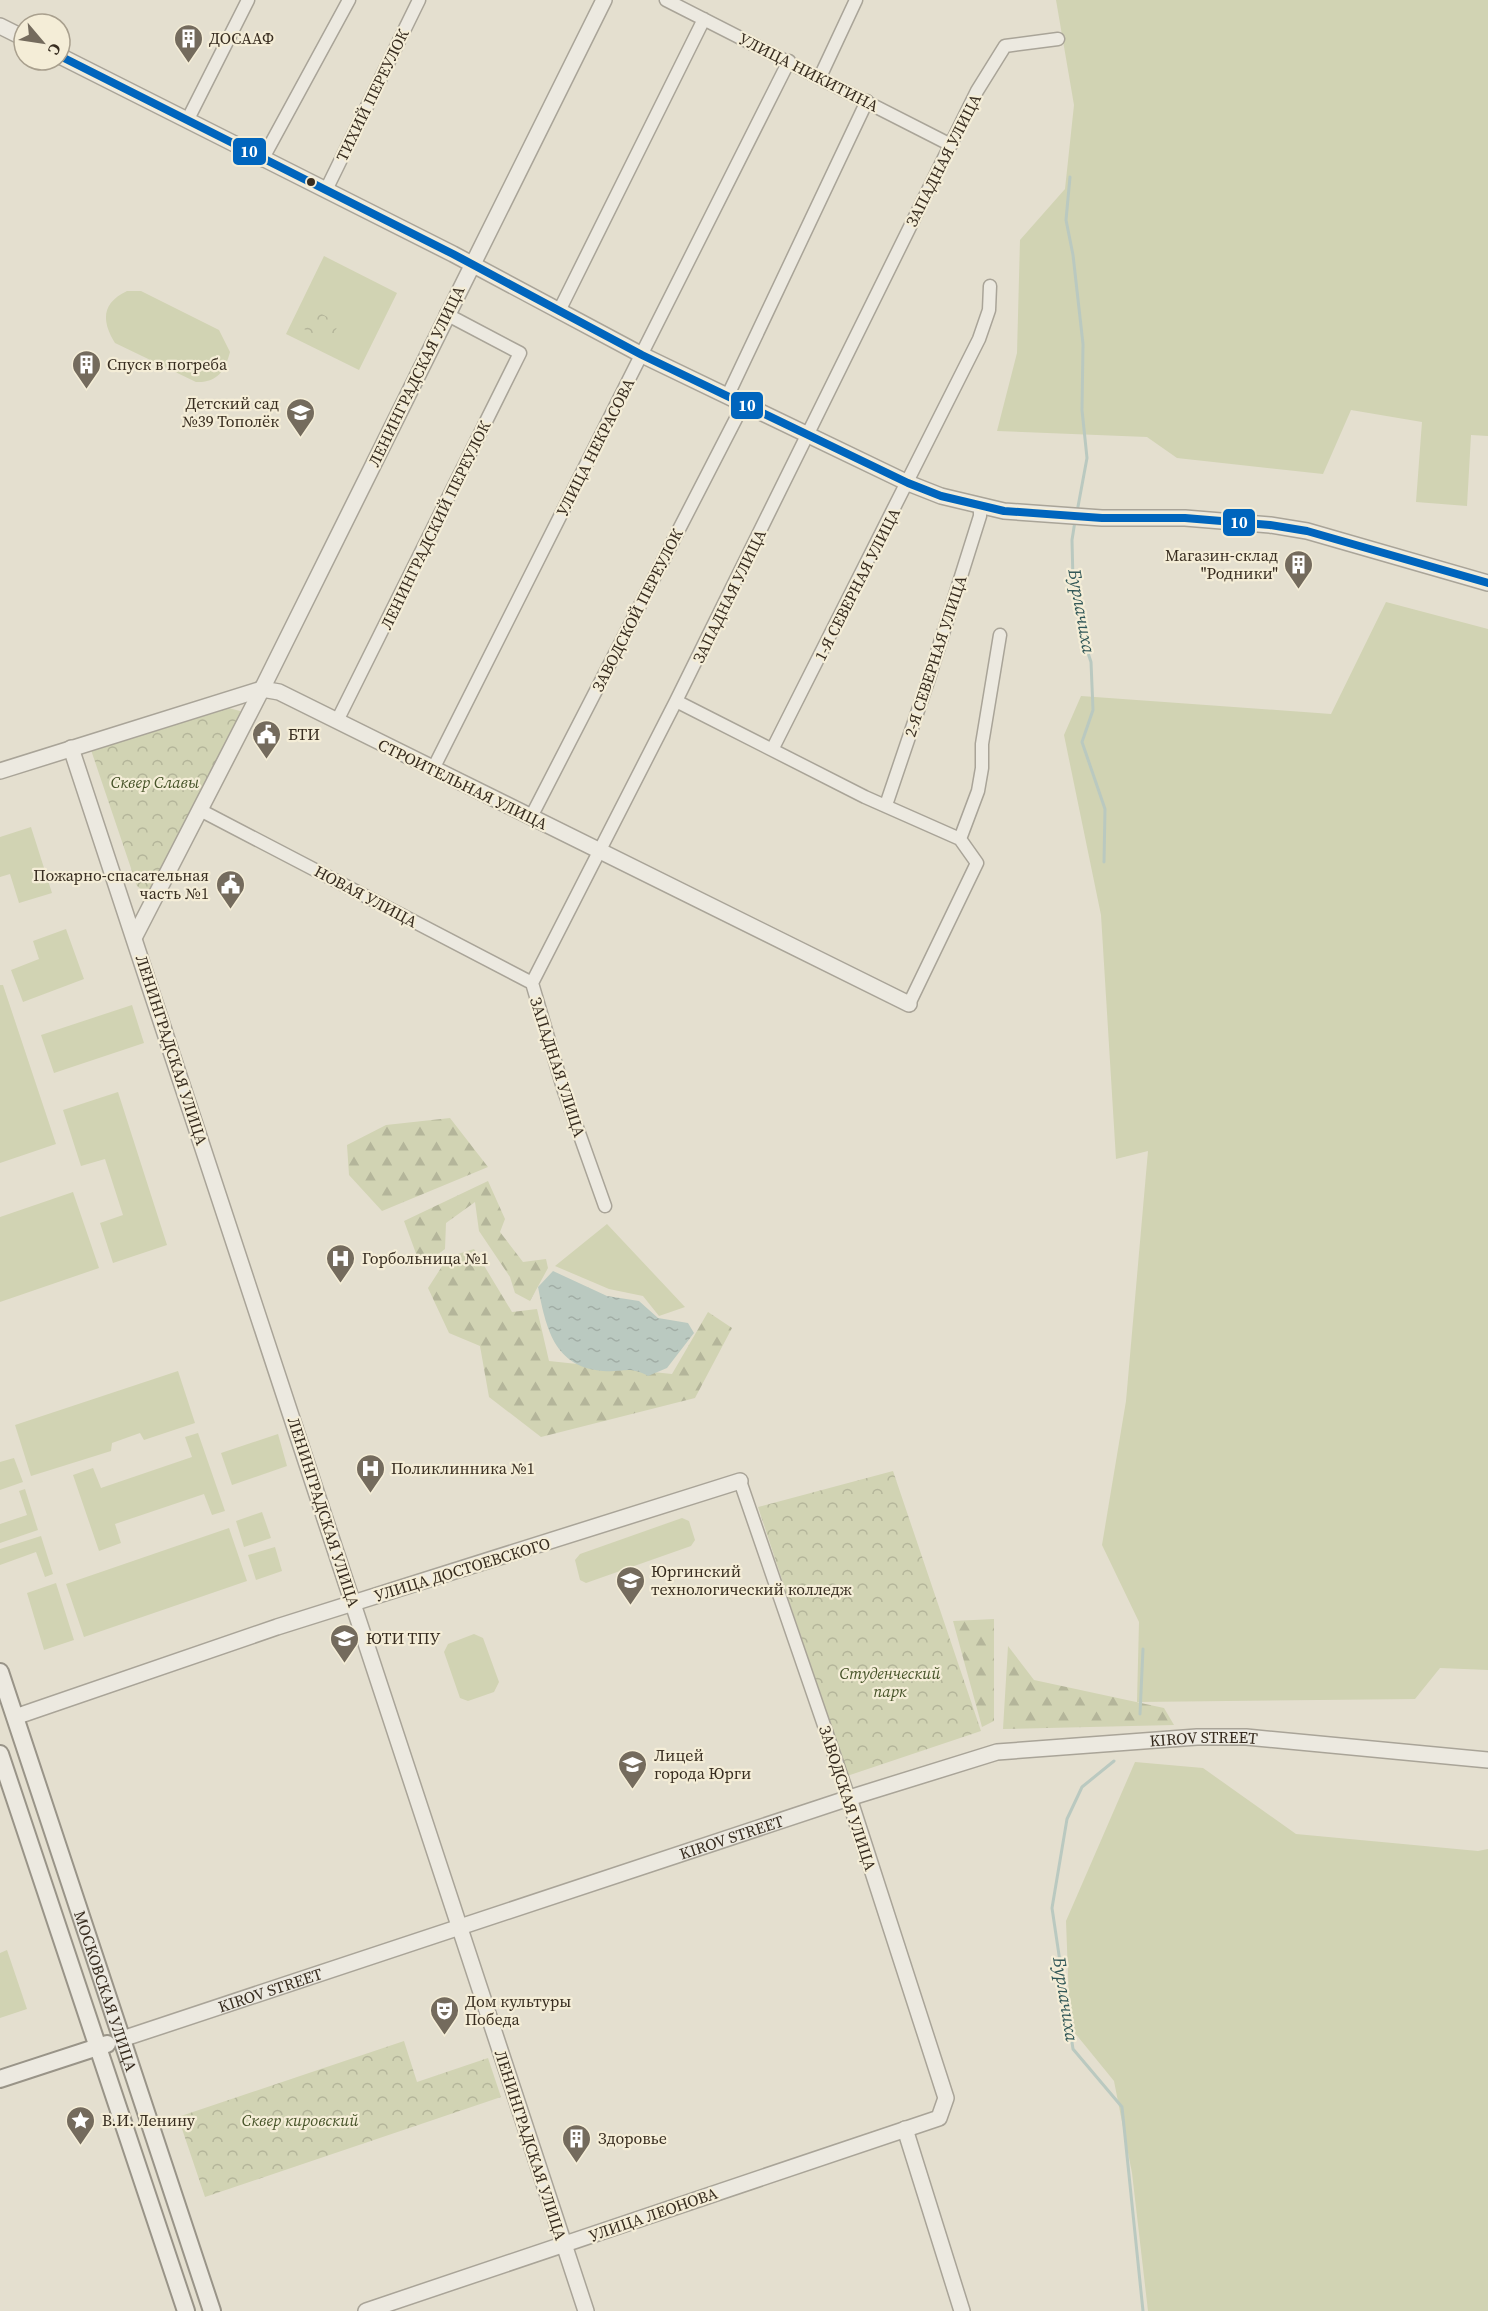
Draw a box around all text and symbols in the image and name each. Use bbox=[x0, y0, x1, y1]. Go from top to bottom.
north arrow bbox=[12, 12, 72, 72]
building icon: ДОСААФ bbox=[172, 22, 204, 64]
street label: ТИХИЙ ПЕРЕУЛОК bbox=[330, 25, 414, 165]
place label: ДОСААФ bbox=[209, 27, 274, 49]
street label: УЛИЦА НИКИТИНА bbox=[735, 27, 883, 117]
text: С bbox=[43, 40, 67, 59]
street label: ЗАПАДНАЯ УЛИЦА bbox=[900, 90, 986, 230]
line badge: 10 bbox=[232, 137, 267, 166]
text: 10 bbox=[240, 140, 258, 162]
unlabelled marker bbox=[305, 176, 317, 188]
street label: ЛЕНИНГРАДСКАЯ УЛИЦА bbox=[363, 282, 470, 470]
building icon: Спуск в погреба bbox=[70, 348, 102, 390]
place label: Спуск в погреба bbox=[107, 353, 228, 375]
street label: УЛИЦА НЕКРАСОВА bbox=[551, 374, 640, 520]
line badge: 10 bbox=[730, 391, 764, 420]
place label: Детский сад №39 Тополёк bbox=[182, 392, 279, 432]
text: 10 bbox=[738, 394, 756, 416]
school or university icon: Детский сад №39 Тополёк bbox=[284, 396, 316, 438]
street label: ЛЕНИНГРАДСКИЙ ПЕРЕУЛОК bbox=[375, 417, 495, 633]
street label: 1-Я СЕВЕРНАЯ УЛИЦА bbox=[809, 504, 905, 664]
line badge: 10 bbox=[1222, 508, 1256, 537]
text: 10 bbox=[1230, 511, 1248, 533]
street label: ЗАВОДСКОЙ ПЕРЕУЛОК bbox=[586, 524, 688, 695]
street label: ЗАПАДНАЯ УЛИЦА bbox=[687, 525, 771, 667]
place label: Магазин-склад "Родники" bbox=[1165, 544, 1278, 584]
building icon: Магазин-склад "Родники" bbox=[1283, 548, 1315, 590]
water label: Бурлачиха bbox=[1062, 566, 1102, 656]
street label: 2-Я СЕВЕРНАЯ УЛИЦА bbox=[898, 572, 972, 740]
public building icon: БТИ bbox=[251, 718, 283, 760]
place label: БТИ bbox=[288, 723, 320, 745]
street label: СТРОИТЕЛЬНАЯ УЛИЦА bbox=[374, 733, 552, 835]
park label: Сквер Славы bbox=[111, 771, 200, 793]
street label: НОВАЯ УЛИЦА bbox=[311, 860, 422, 933]
place label: Пожарно-спасательная часть №1 bbox=[33, 864, 209, 904]
public building icon: Пожарно-спасательная часть №1 bbox=[214, 868, 246, 910]
street label: ЛЕНИНГРАДСКАЯ УЛИЦА bbox=[131, 952, 213, 1148]
street label: ЗАПАДНАЯ УЛИЦА bbox=[525, 994, 591, 1140]
hospital icon: Горбольница №1 bbox=[325, 1242, 357, 1284]
place label: Горбольница №1 bbox=[362, 1247, 489, 1269]
street label: ЛЕНИНГРАДСКАЯ УЛИЦА bbox=[283, 1414, 365, 1610]
hospital icon: Поликлинника №1 bbox=[354, 1452, 386, 1494]
place label: Поликлинника №1 bbox=[391, 1457, 535, 1479]
street label: УЛИЦА ДОСТОЕВСКОГО bbox=[371, 1532, 553, 1606]
place label: Юргинский технологический колледж bbox=[651, 1560, 852, 1600]
school or university icon: Юргинский технологический колледж bbox=[614, 1564, 646, 1606]
school or university icon: ЮТИ ТПУ bbox=[329, 1622, 361, 1664]
place label: ЮТИ ТПУ bbox=[366, 1627, 441, 1649]
park label: Студенческий парк bbox=[840, 1662, 941, 1702]
street label: ЗАВОДСКАЯ УЛИЦА bbox=[814, 1722, 882, 1874]
street label: KIROV STREET bbox=[1149, 1726, 1259, 1752]
place label: Лицей города Юрги bbox=[654, 1744, 751, 1784]
school or university icon: Лицей города Юрги bbox=[617, 1748, 649, 1790]
street label: KIROV STREET bbox=[676, 1809, 787, 1864]
street label: МОСКОВСКАЯ УЛИЦА bbox=[69, 1908, 143, 2074]
water label: Бурлачиха bbox=[1047, 1954, 1085, 2044]
street label: KIROV STREET bbox=[215, 1962, 325, 2017]
place label: Дом культуры Победа bbox=[465, 1990, 571, 2030]
theatre icon: Дом культуры Победа bbox=[428, 1994, 460, 2036]
street label: ЛЕНИНГРАДСКАЯ УЛИЦА bbox=[490, 2047, 572, 2243]
place icon: В.И. Ленину bbox=[65, 2104, 97, 2146]
place label: В.И. Ленину bbox=[102, 2109, 196, 2131]
park label: Сквер кировский bbox=[242, 2109, 359, 2131]
building icon: Здоровье bbox=[561, 2122, 593, 2164]
place label: Здоровье bbox=[598, 2127, 667, 2149]
street label: УЛИЦА ЛЕОНОВА bbox=[586, 2182, 721, 2246]

